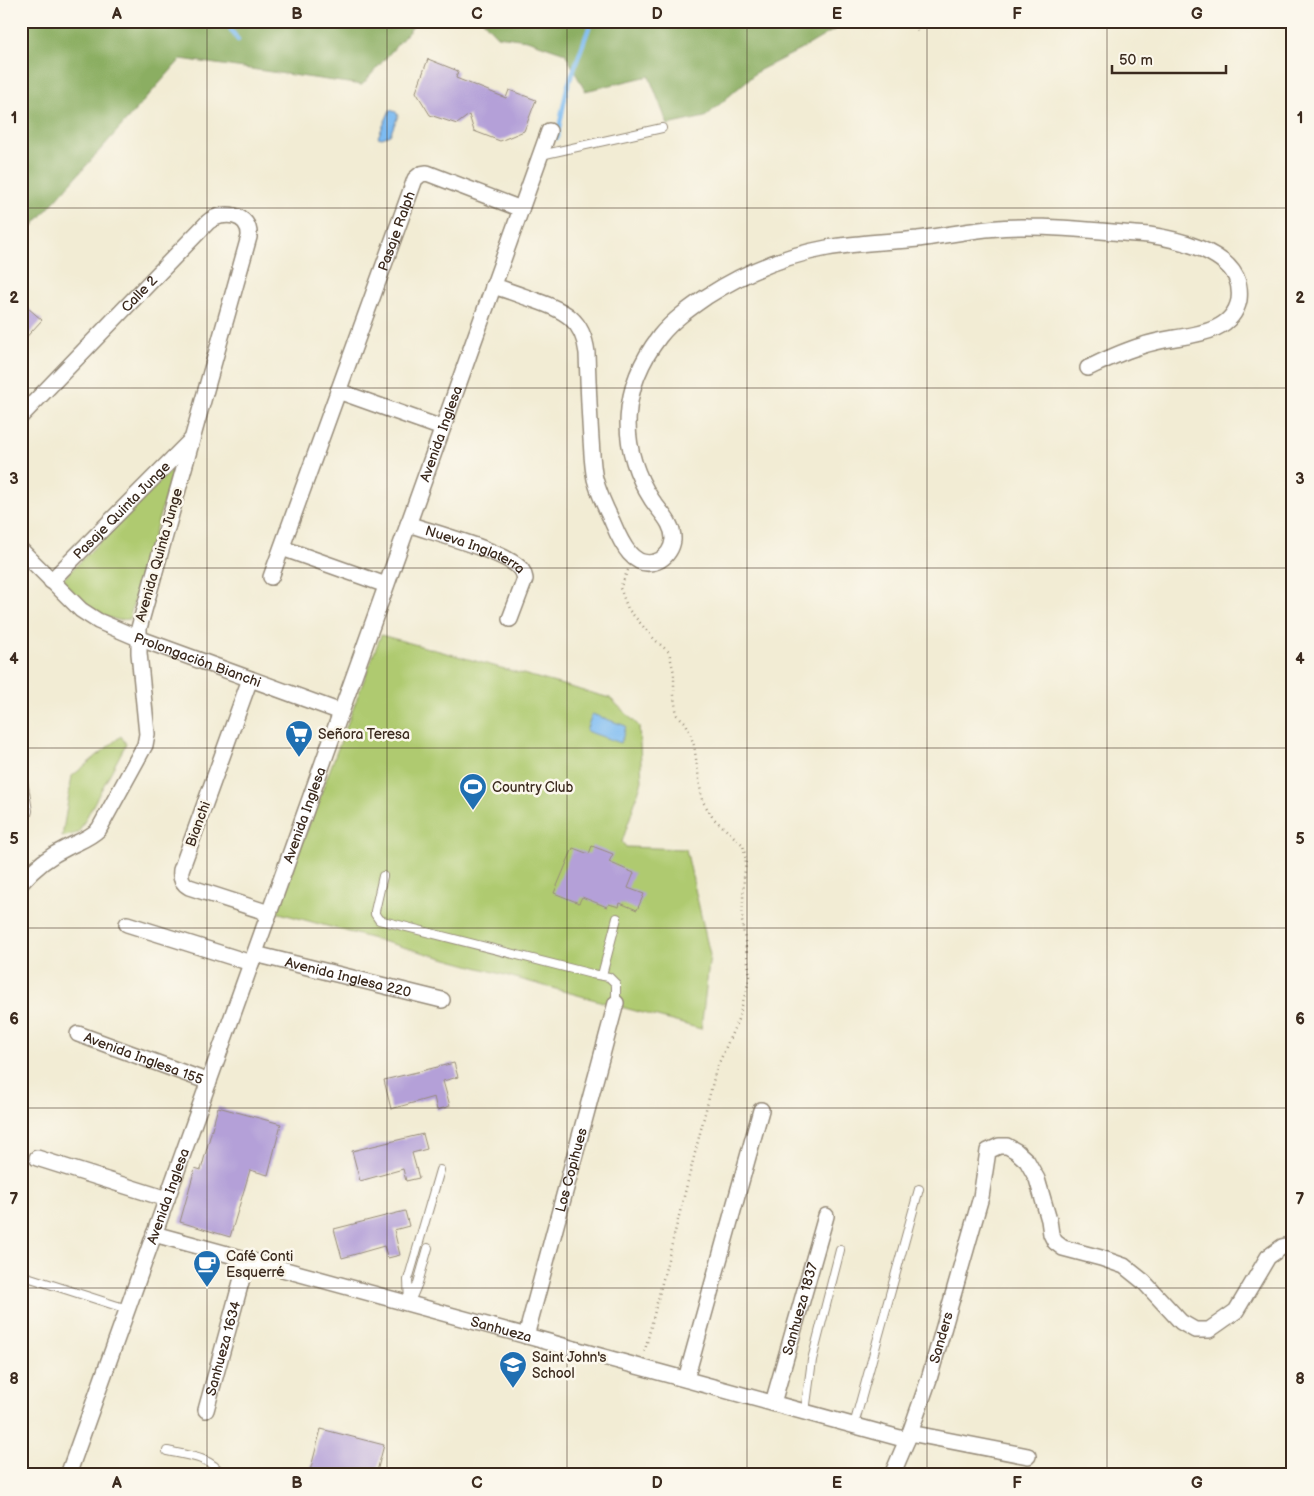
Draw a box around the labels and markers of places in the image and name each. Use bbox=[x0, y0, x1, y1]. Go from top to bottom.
supermarket icon: Señora Teresa bbox=[284, 719, 314, 758]
place label: Señora Teresa bbox=[318, 726, 410, 743]
sports icon: Country Club bbox=[458, 772, 488, 811]
place label: Country Club bbox=[492, 779, 574, 796]
place label: Café Conti Esquerré bbox=[226, 1248, 293, 1281]
cafe icon: Café Conti Esquerré bbox=[192, 1249, 222, 1288]
place label: Saint John's School bbox=[532, 1349, 606, 1382]
school or university icon: Saint John's School bbox=[498, 1350, 528, 1389]

